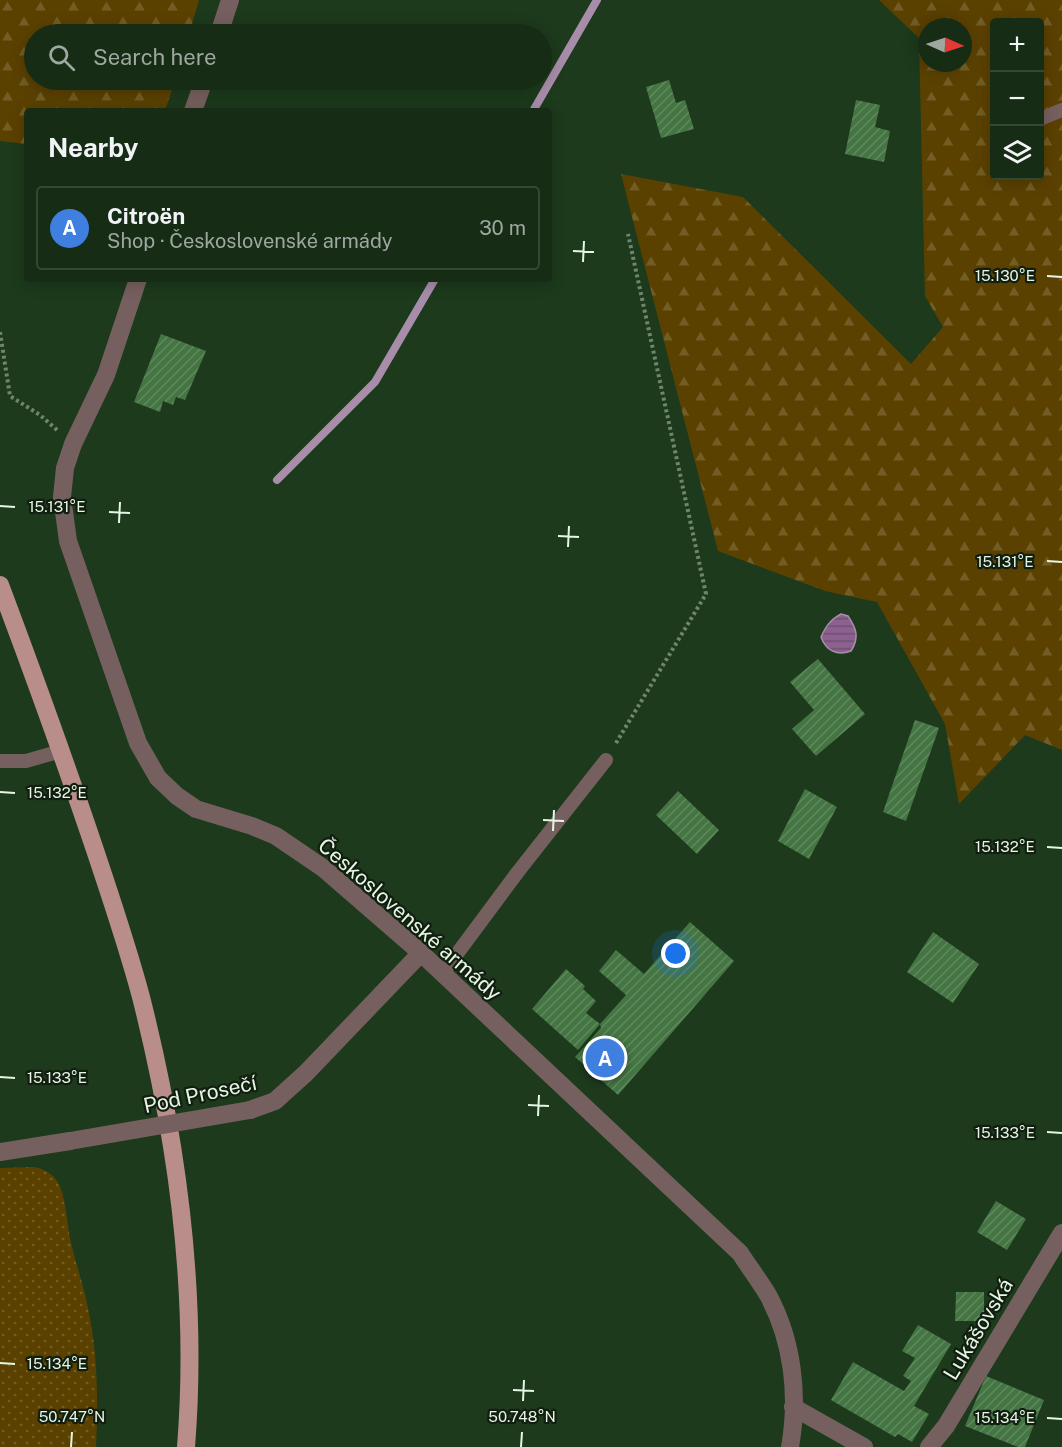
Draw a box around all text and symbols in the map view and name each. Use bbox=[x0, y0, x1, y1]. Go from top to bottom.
north arrow bbox=[918, 18, 972, 72]
map controls bbox=[990, 18, 1044, 180]
button: + bbox=[990, 18, 1044, 72]
search box bbox=[24, 24, 552, 90]
icon: search bbox=[45, 41, 78, 74]
text: Search here bbox=[93, 44, 217, 70]
button: − bbox=[990, 72, 1044, 126]
button: layers bbox=[990, 126, 1044, 180]
text: Nearby bbox=[48, 132, 138, 163]
text: Citroën bbox=[107, 203, 185, 229]
text: A bbox=[62, 216, 77, 240]
text: 30 m bbox=[479, 216, 526, 240]
text: Shop · Československé armády bbox=[107, 229, 393, 253]
text: 15.130°E bbox=[975, 267, 1035, 284]
text: 15.131°E bbox=[29, 498, 86, 515]
text: 15.131°E bbox=[977, 553, 1034, 570]
text: 15.132°E bbox=[27, 784, 87, 801]
street label: Československé armády bbox=[313, 833, 507, 1005]
text: 15.132°E bbox=[975, 838, 1035, 855]
your location bbox=[661, 939, 690, 968]
pin: A bbox=[586, 1036, 624, 1080]
text: 15.133°E bbox=[27, 1069, 87, 1086]
street label: Pod Prosečí bbox=[141, 1070, 260, 1118]
text: 15.133°E bbox=[975, 1124, 1035, 1141]
street label: Lukášovská bbox=[938, 1274, 1018, 1384]
text: 15.134°E bbox=[27, 1355, 87, 1372]
text: 50.747°N bbox=[39, 1408, 105, 1425]
text: 50.748°N bbox=[488, 1408, 556, 1425]
text: 15.134°E bbox=[975, 1409, 1035, 1426]

